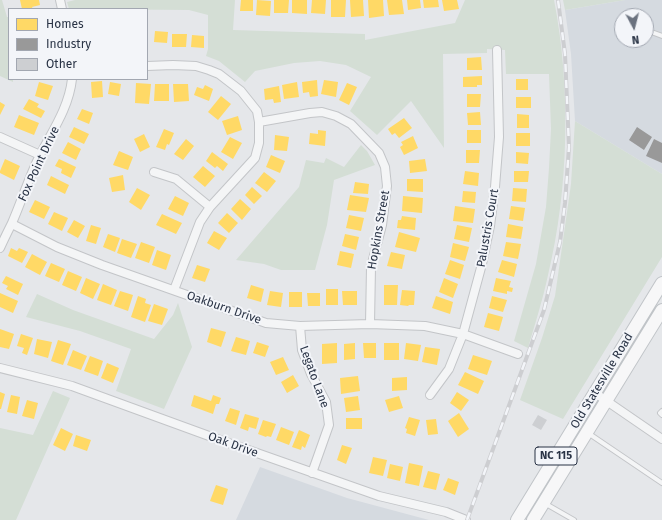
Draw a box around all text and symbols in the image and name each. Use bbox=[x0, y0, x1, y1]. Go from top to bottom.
legend bbox=[8, 8, 148, 80]
north arrow bbox=[614, 8, 654, 48]
text: Homes bbox=[46, 17, 84, 31]
text: N bbox=[631, 33, 640, 46]
text: Industry bbox=[46, 37, 91, 51]
text: Other bbox=[46, 57, 77, 71]
street label: Fox Point Drive bbox=[15, 124, 63, 204]
street label: Palustris Court bbox=[474, 188, 502, 268]
street label: Hopkins Street bbox=[365, 189, 393, 271]
street label: Oakburn Drive bbox=[185, 289, 263, 327]
street label: Old Statesville Road bbox=[568, 331, 636, 431]
street label: Legato Lane bbox=[296, 344, 332, 410]
street label: Oak Drive bbox=[206, 429, 260, 461]
road number: NC 115 bbox=[535, 447, 577, 465]

